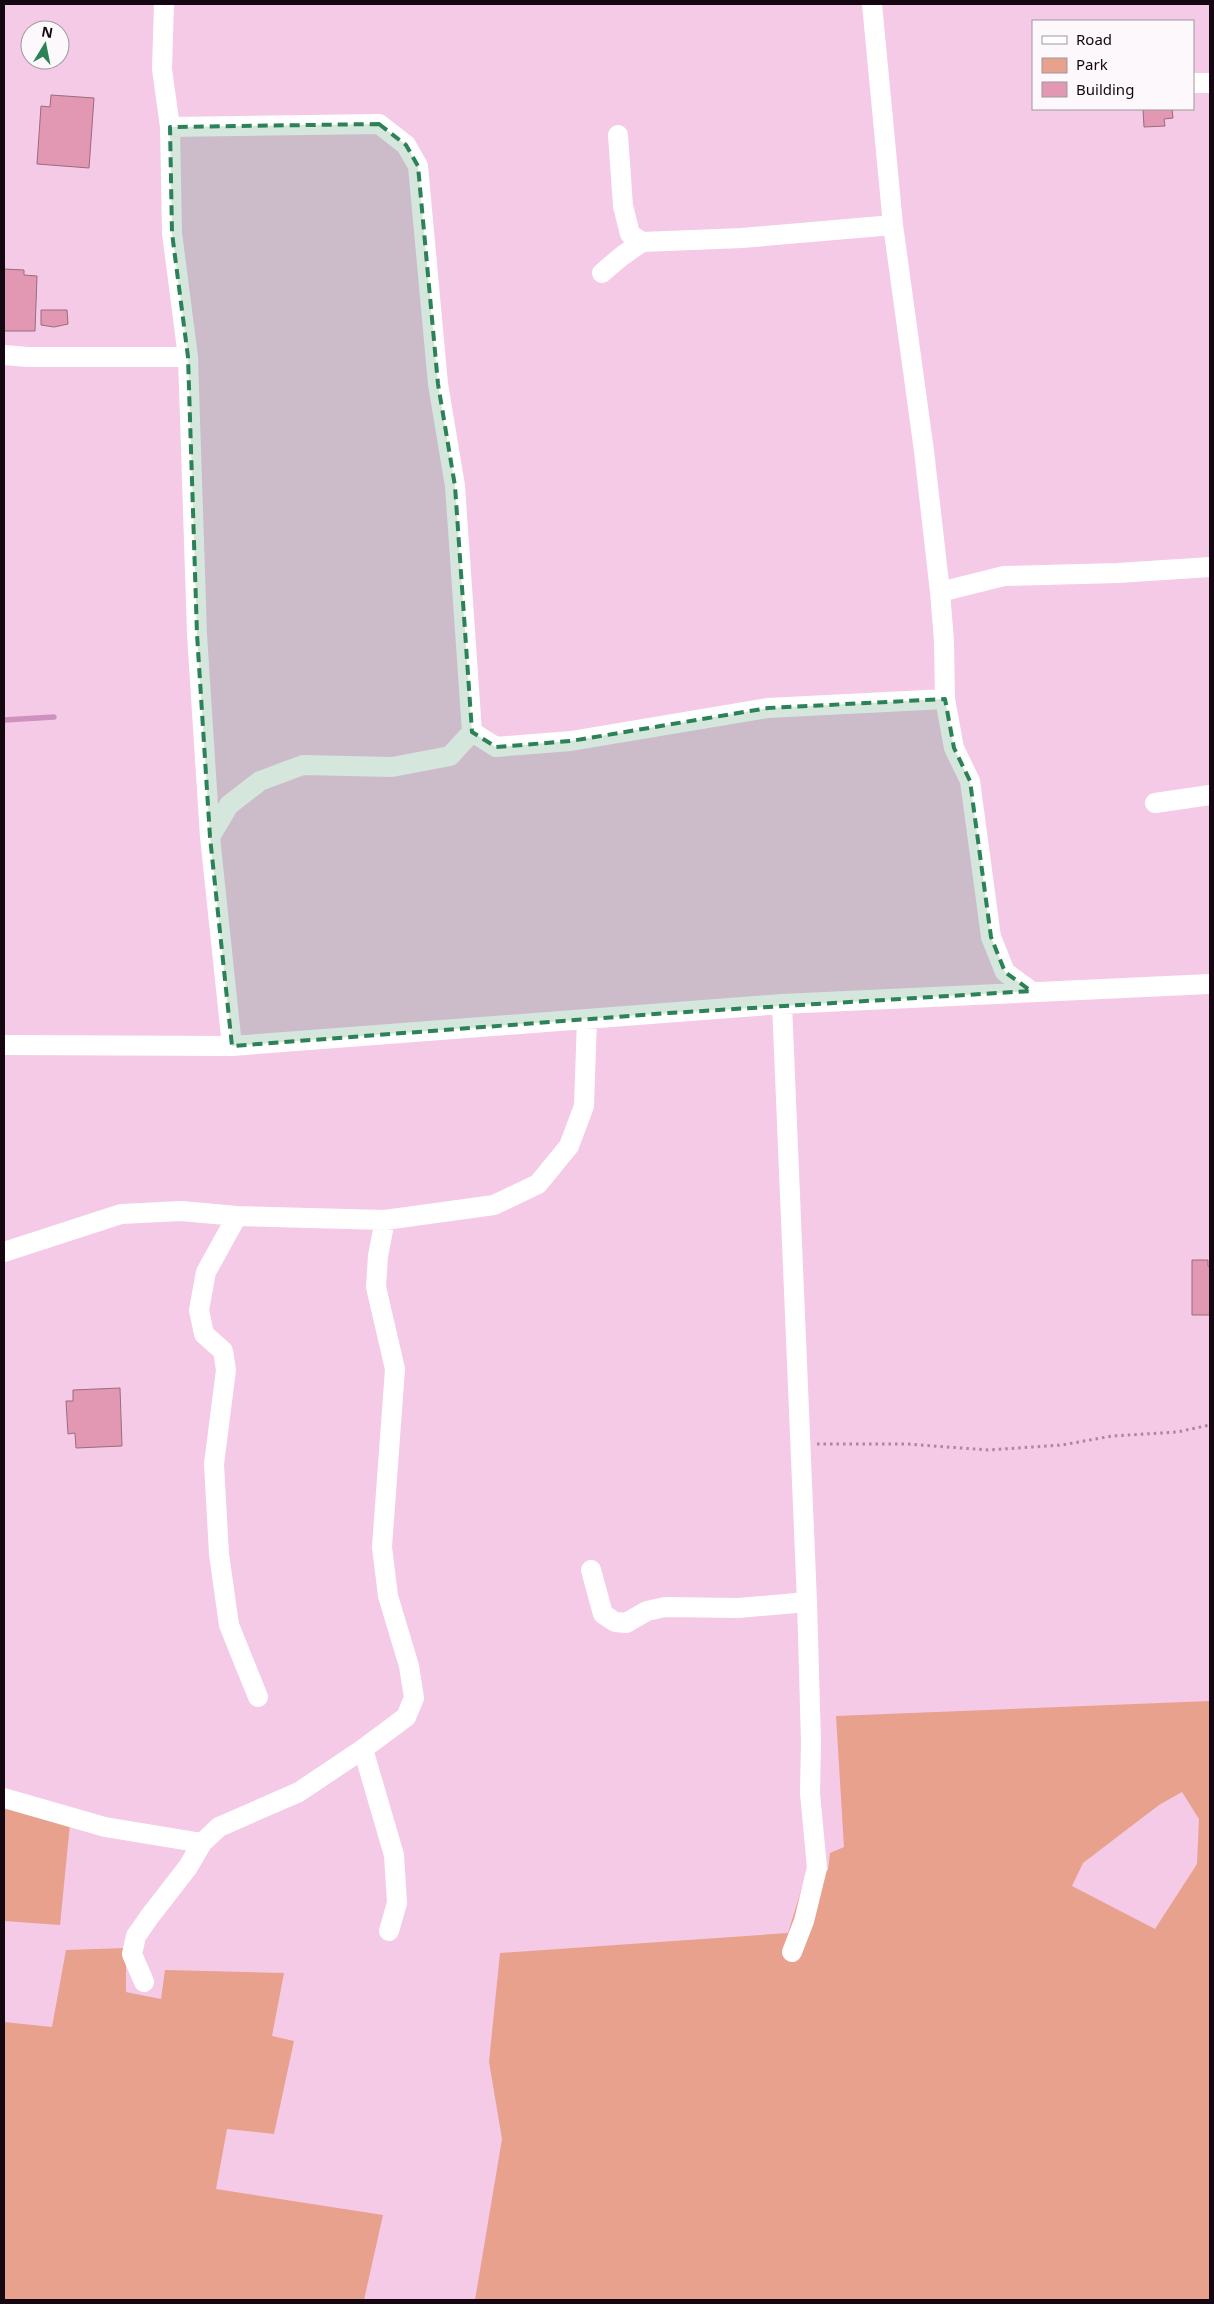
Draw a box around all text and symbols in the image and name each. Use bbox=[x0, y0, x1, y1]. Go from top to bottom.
north arrow bbox=[20, 20, 70, 70]
legend bbox=[1032, 20, 1194, 110]
text: N bbox=[40, 21, 55, 42]
text: Road bbox=[1076, 29, 1112, 49]
text: Park bbox=[1076, 54, 1108, 74]
text: Building bbox=[1076, 79, 1134, 99]

